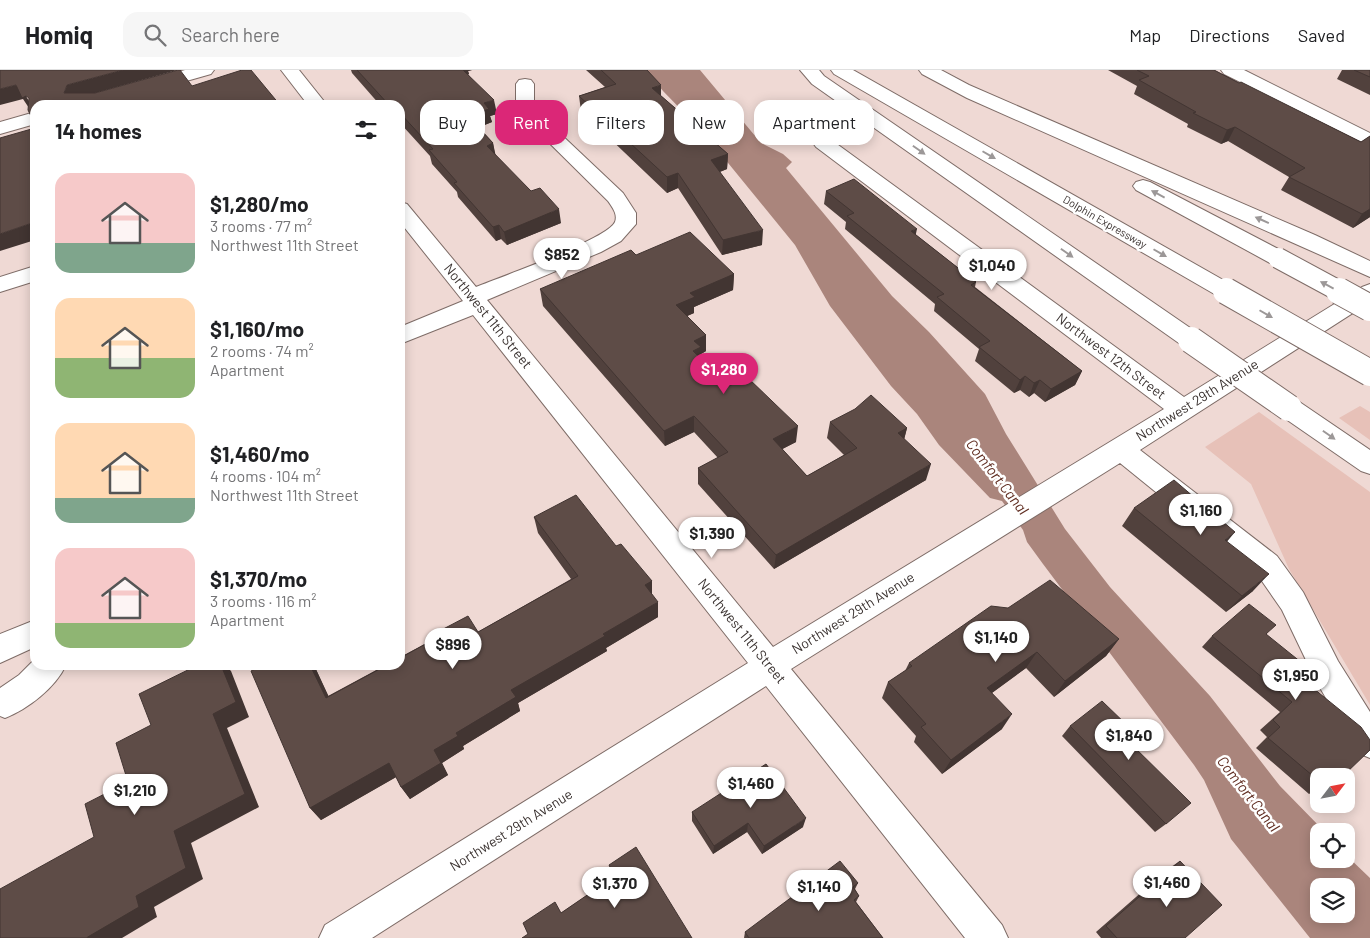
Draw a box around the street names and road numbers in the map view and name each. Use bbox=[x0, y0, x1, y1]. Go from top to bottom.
street label: Dolphin Expressway bbox=[1061, 192, 1149, 251]
street label: Northwest 11th Street bbox=[441, 260, 536, 372]
street label: Northwest 12th Street bbox=[1053, 309, 1169, 402]
street label: Northwest 29th Avenue bbox=[1132, 355, 1261, 444]
street label: Northwest 29th Avenue bbox=[788, 568, 917, 657]
street label: Northwest 11th Street bbox=[695, 575, 790, 687]
street label: Northwest 29th Avenue bbox=[446, 785, 575, 874]

